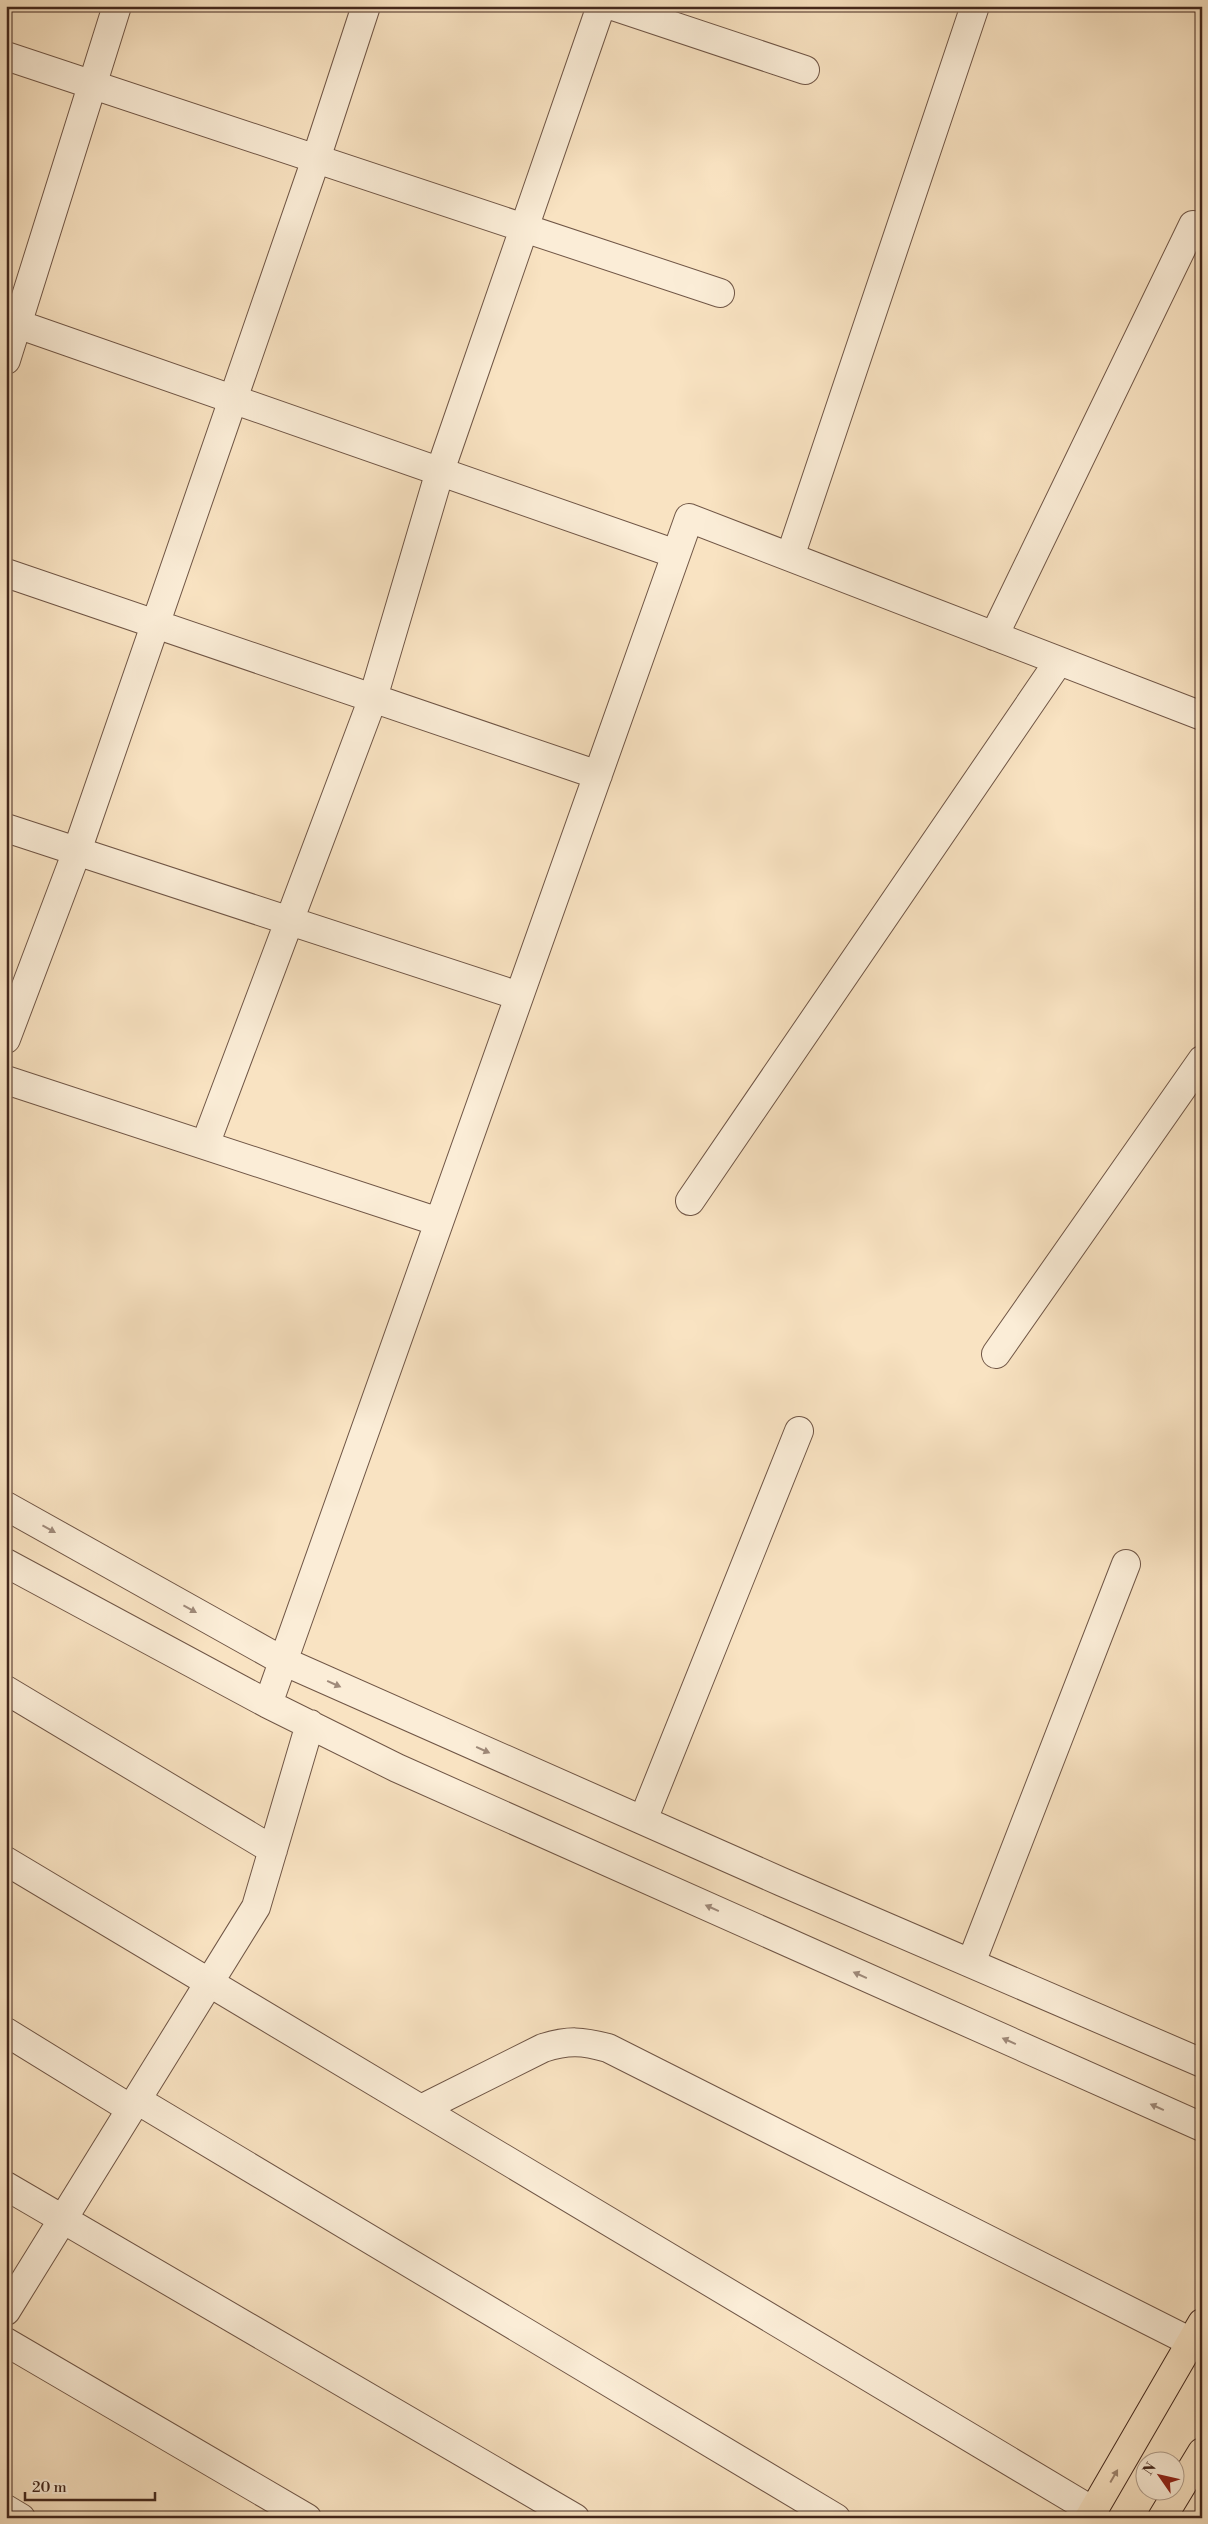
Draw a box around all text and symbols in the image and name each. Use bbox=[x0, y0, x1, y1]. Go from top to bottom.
one-way arrow bbox=[42, 1525, 55, 1534]
one-way arrow bbox=[184, 1605, 197, 1614]
one-way arrow bbox=[327, 1681, 341, 1689]
one-way arrow bbox=[476, 1746, 490, 1754]
one-way arrow bbox=[705, 1904, 719, 1912]
one-way arrow bbox=[853, 1970, 867, 1978]
one-way arrow bbox=[1002, 2036, 1016, 2044]
one-way arrow bbox=[1150, 2103, 1164, 2111]
north arrow bbox=[1136, 2452, 1186, 2502]
text: N bbox=[1139, 2460, 1161, 2479]
scale bar bbox=[25, 2469, 155, 2501]
one-way arrow bbox=[1109, 2469, 1118, 2482]
text: 20 m bbox=[32, 2478, 67, 2497]

